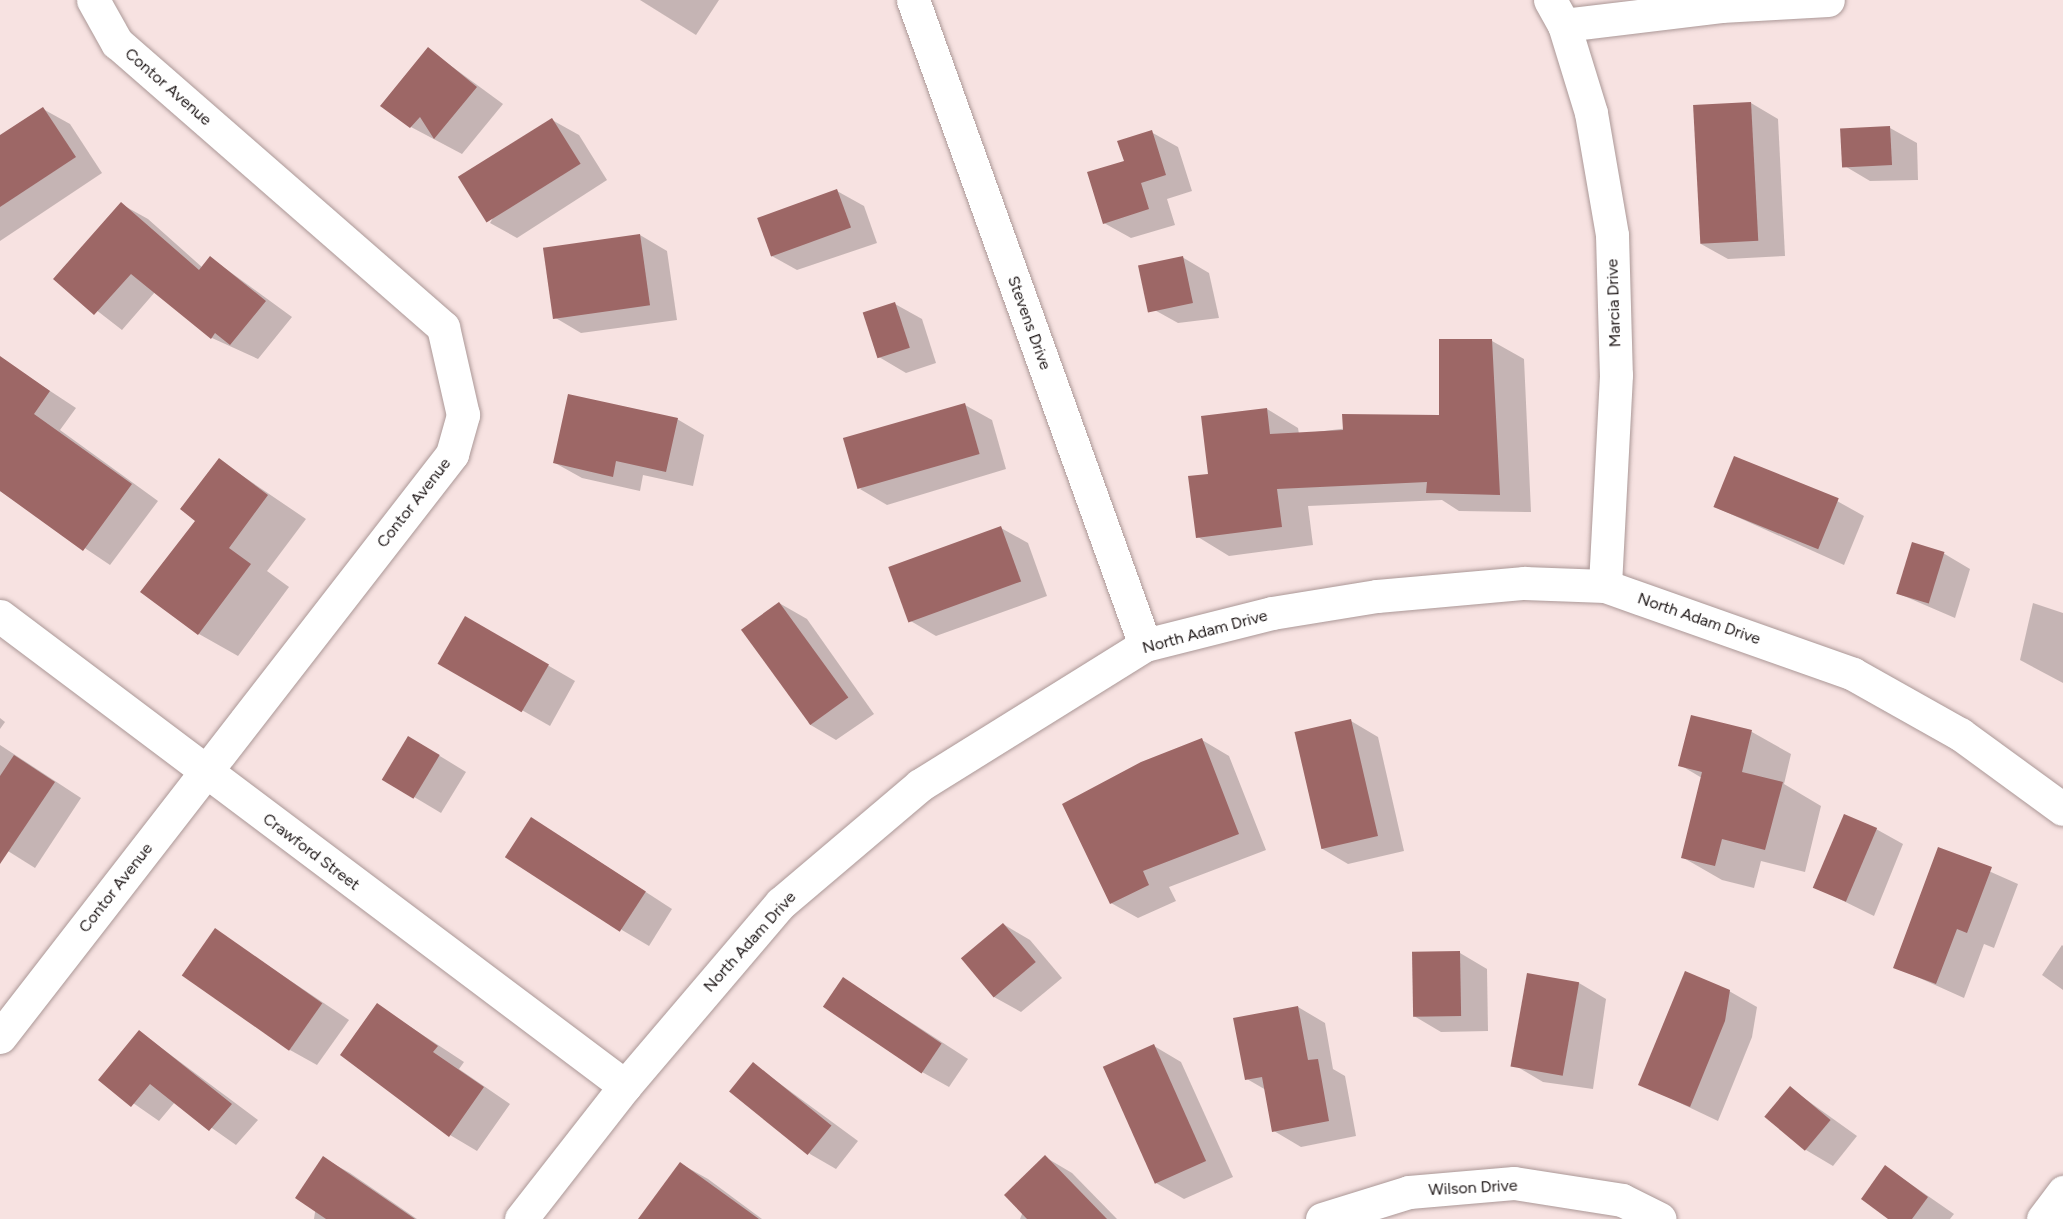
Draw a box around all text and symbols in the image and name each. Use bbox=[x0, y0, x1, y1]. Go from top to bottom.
street label: Contor Avenue bbox=[121, 44, 215, 130]
street label: Marcia Drive bbox=[1603, 258, 1625, 348]
street label: Stevens Drive bbox=[1003, 273, 1055, 373]
street label: Contor Avenue bbox=[373, 454, 455, 552]
street label: North Adam Drive bbox=[1635, 589, 1763, 649]
street label: North Adam Drive bbox=[1140, 606, 1270, 658]
street label: Crawford Street bbox=[259, 809, 363, 895]
street label: Contor Avenue bbox=[75, 839, 157, 937]
street label: North Adam Drive bbox=[700, 888, 800, 996]
street label: Wilson Drive bbox=[1428, 1176, 1518, 1200]

